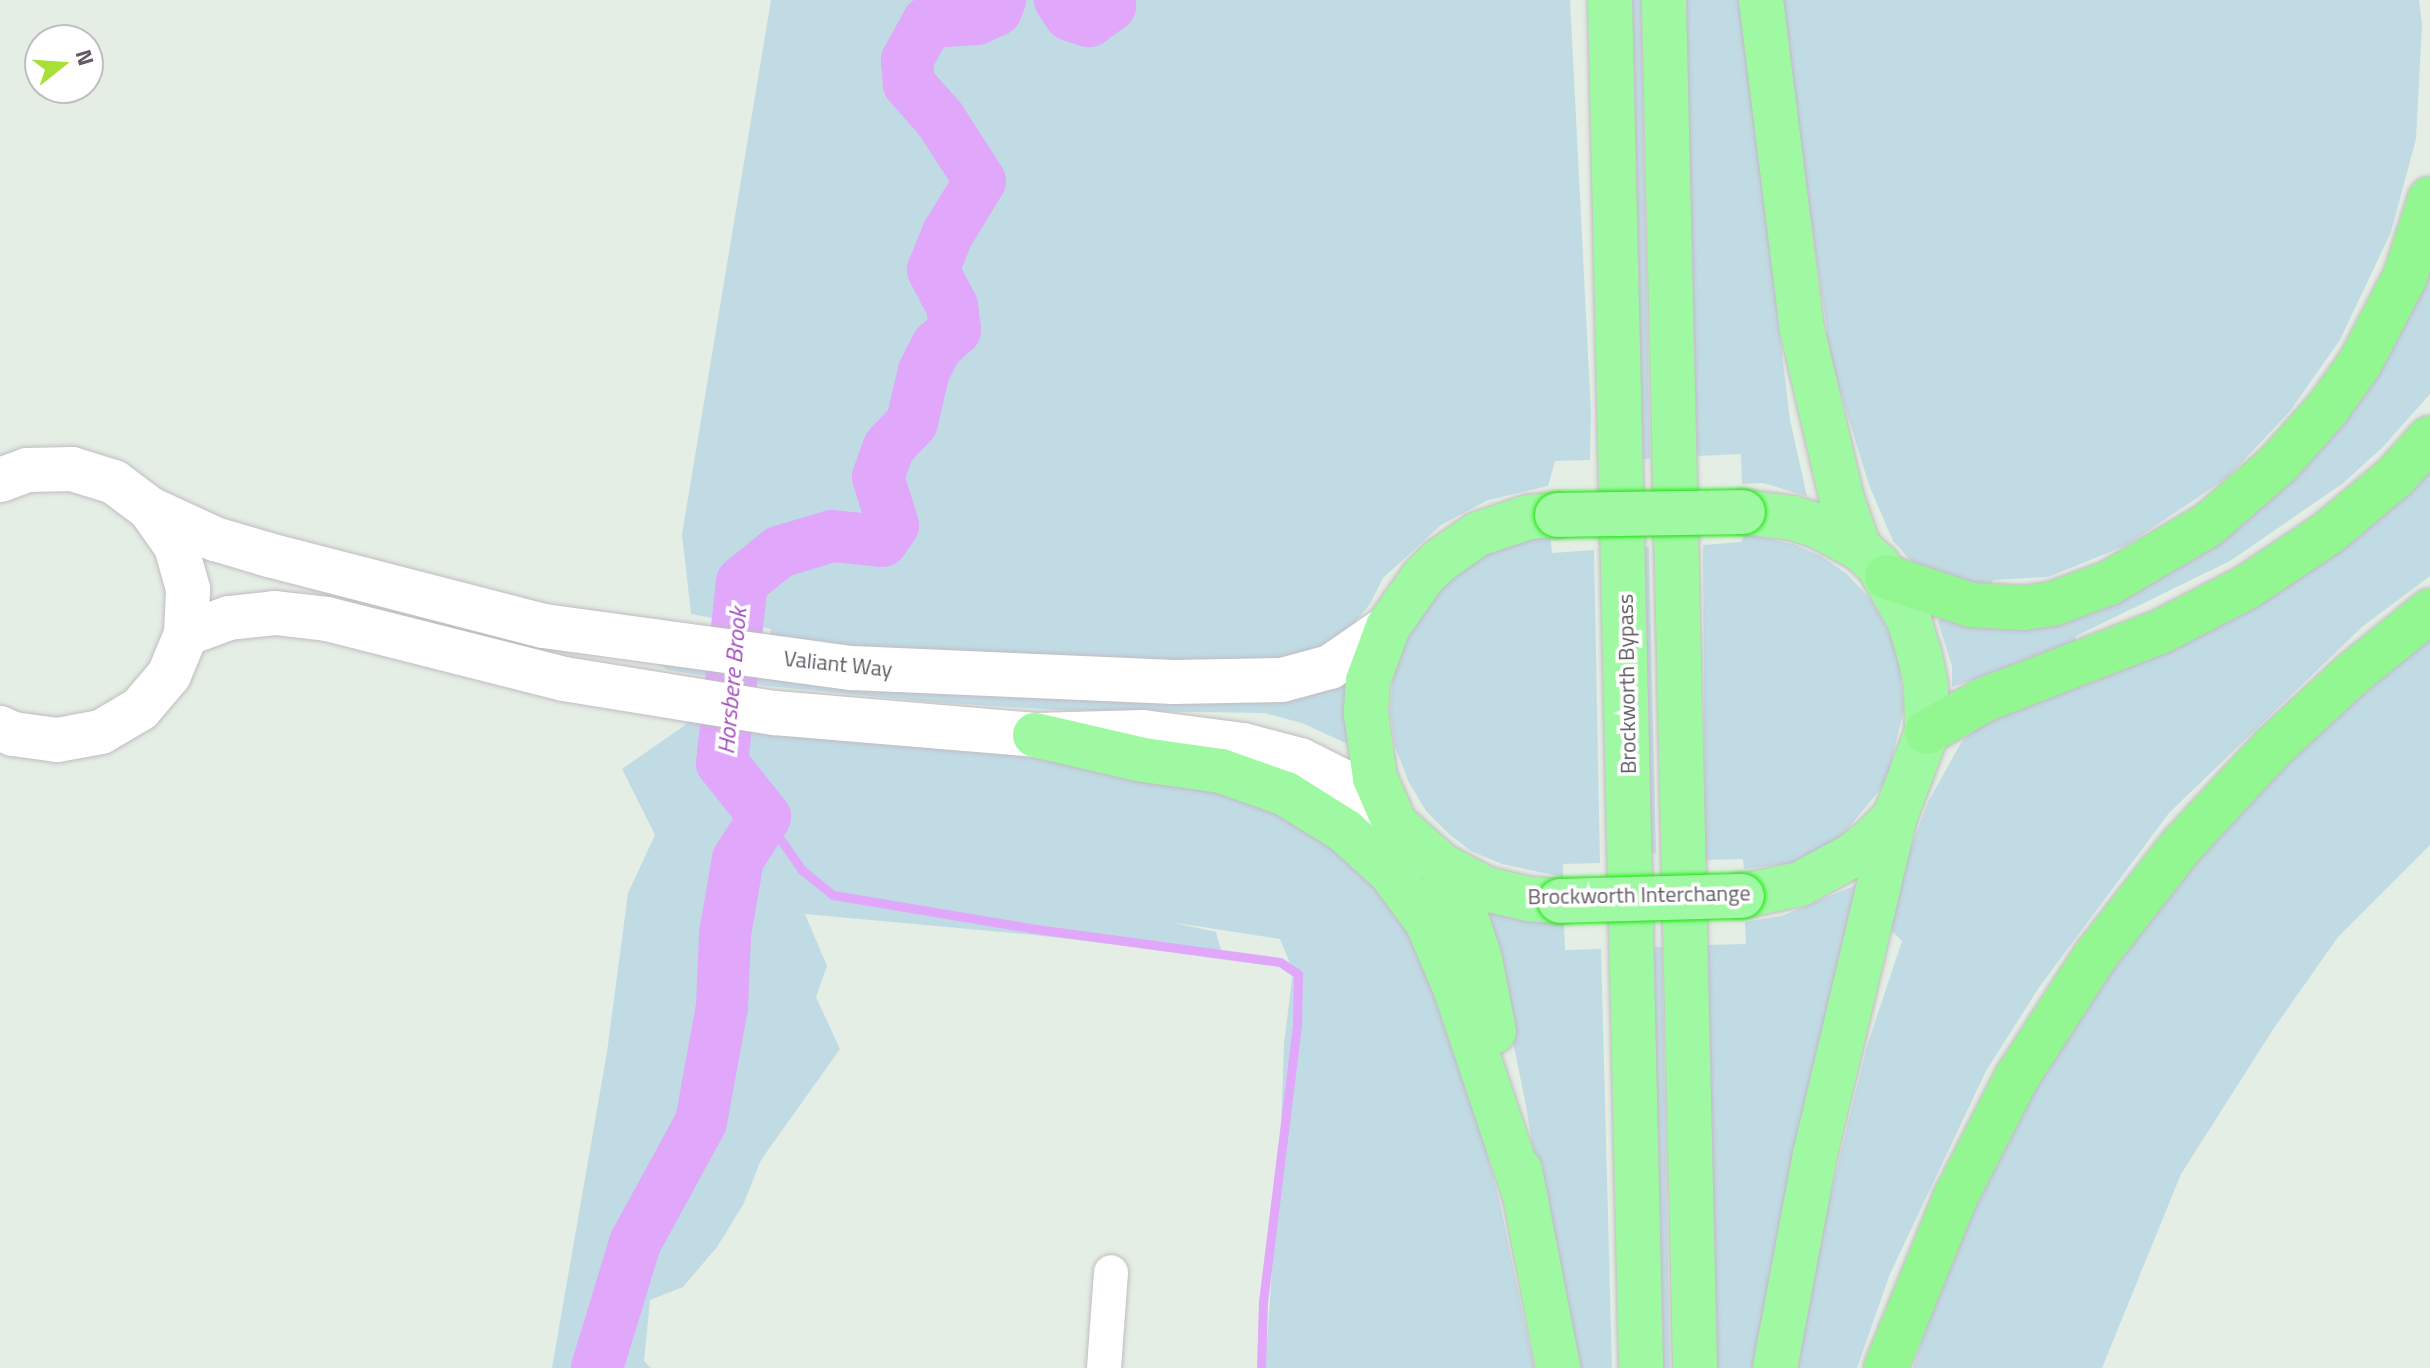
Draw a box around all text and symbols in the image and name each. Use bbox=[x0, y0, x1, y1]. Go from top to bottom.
north arrow bbox=[24, 24, 104, 104]
text: N bbox=[67, 45, 104, 70]
street label: Brockworth Bypass bbox=[1612, 594, 1642, 774]
water label: Horsbere Brook bbox=[711, 607, 753, 755]
street label: Valiant Way bbox=[782, 645, 894, 683]
street label: Brockworth Interchange bbox=[1527, 880, 1751, 910]

